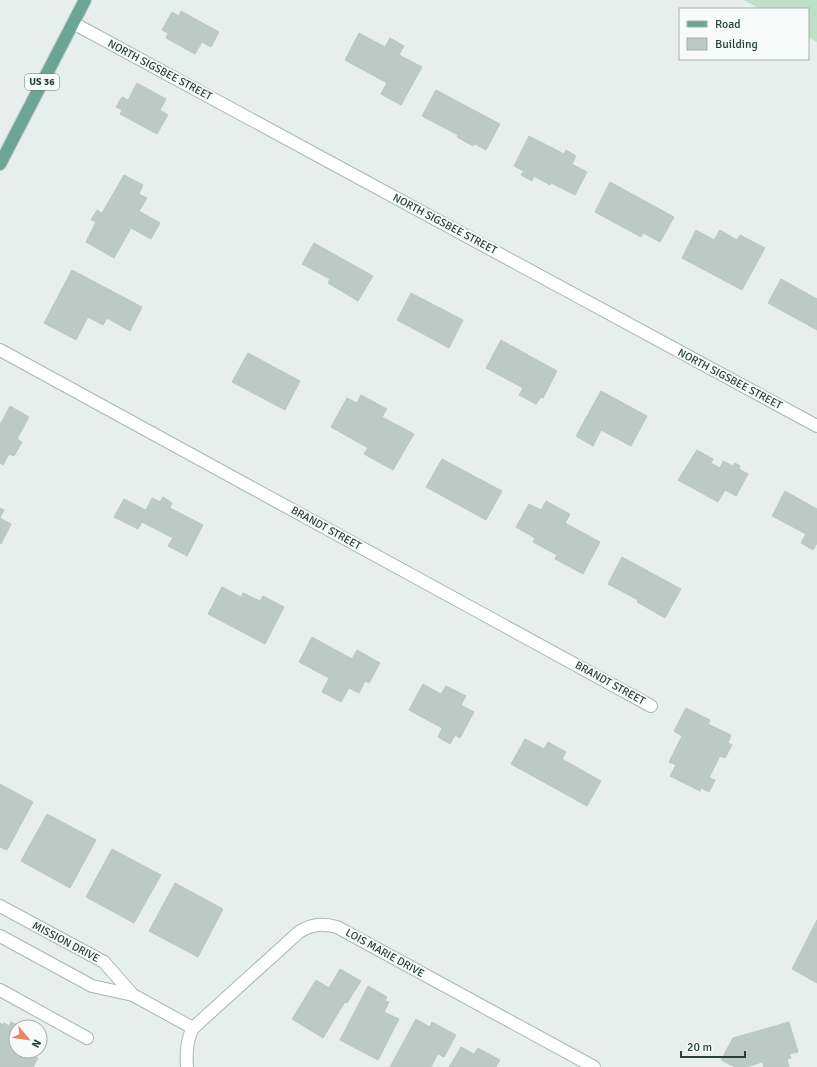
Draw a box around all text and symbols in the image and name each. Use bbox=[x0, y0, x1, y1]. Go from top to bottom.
legend bbox=[679, 8, 809, 60]
text: Road bbox=[715, 17, 741, 32]
street label: NORTH SIGSBEE STREET bbox=[106, 37, 215, 103]
text: Building bbox=[715, 37, 758, 52]
road number: US 36 bbox=[25, 74, 59, 90]
street label: NORTH SIGSBEE STREET bbox=[391, 191, 500, 257]
street label: NORTH SIGSBEE STREET bbox=[676, 346, 785, 412]
street label: BRANDT STREET bbox=[289, 503, 364, 553]
street label: BRANDT STREET bbox=[573, 658, 648, 708]
street label: MISSION DRIVE bbox=[30, 919, 102, 965]
street label: LOIS MARIE DRIVE bbox=[343, 926, 427, 980]
north arrow bbox=[8, 1019, 48, 1059]
scale bar bbox=[681, 1033, 745, 1059]
text: N bbox=[29, 1037, 44, 1050]
text: 20 m bbox=[687, 1040, 712, 1055]

